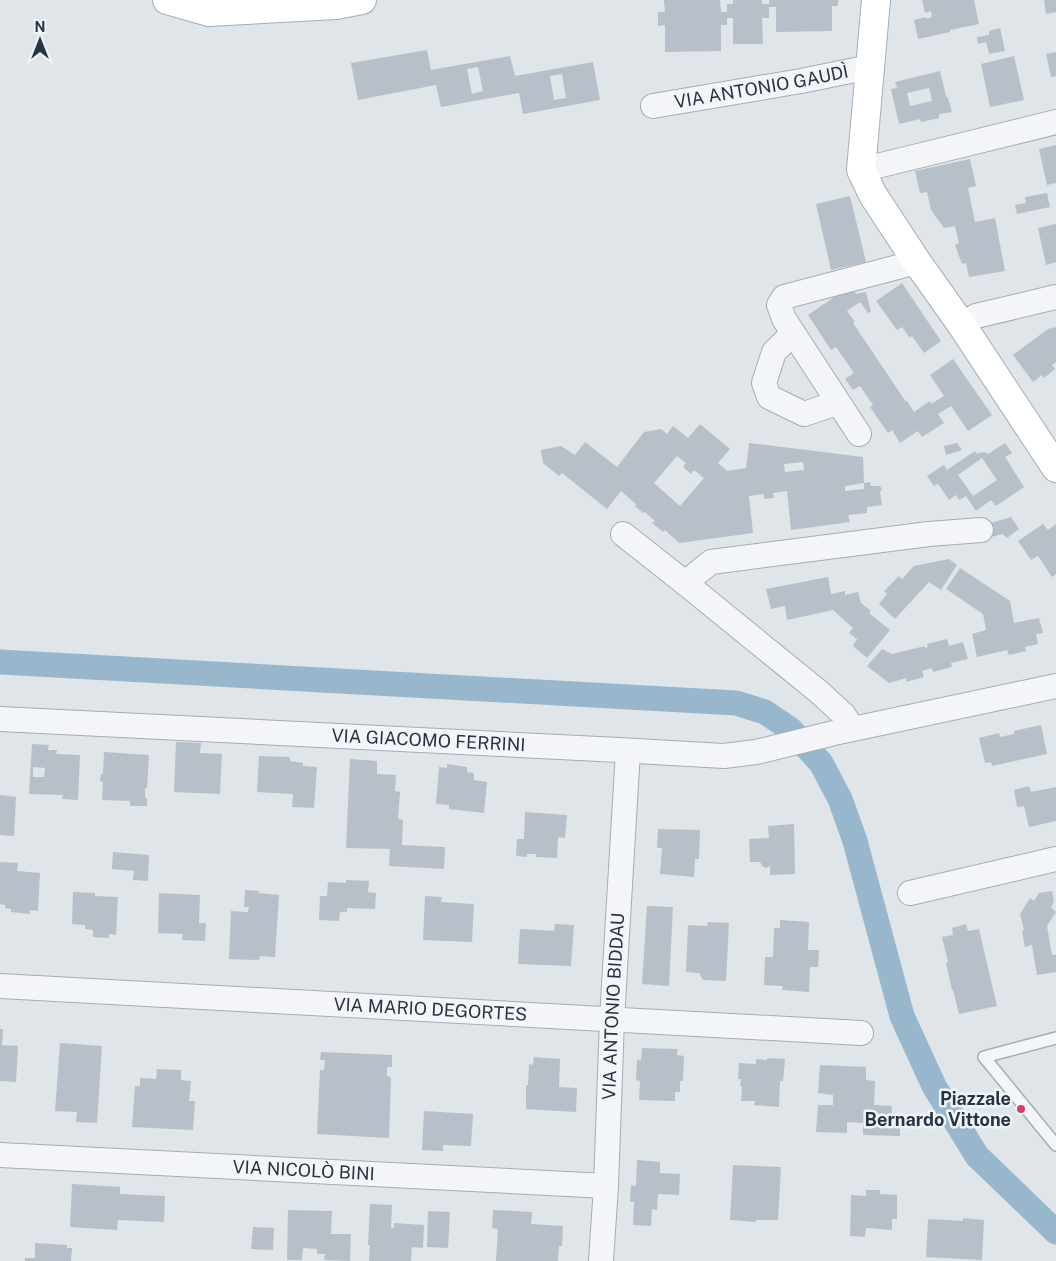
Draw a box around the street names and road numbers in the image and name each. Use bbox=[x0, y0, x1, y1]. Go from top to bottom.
street label: VIA ANTONIO GAUDÌ bbox=[673, 60, 850, 112]
street label: VIA GIACOMO FERRINI bbox=[331, 725, 526, 755]
street label: VIA ANTONIO BIDDAU bbox=[598, 912, 628, 1100]
street label: VIA MARIO DEGORTES bbox=[333, 993, 528, 1025]
street label: VIA NICOLÒ BINI bbox=[232, 1156, 375, 1184]

